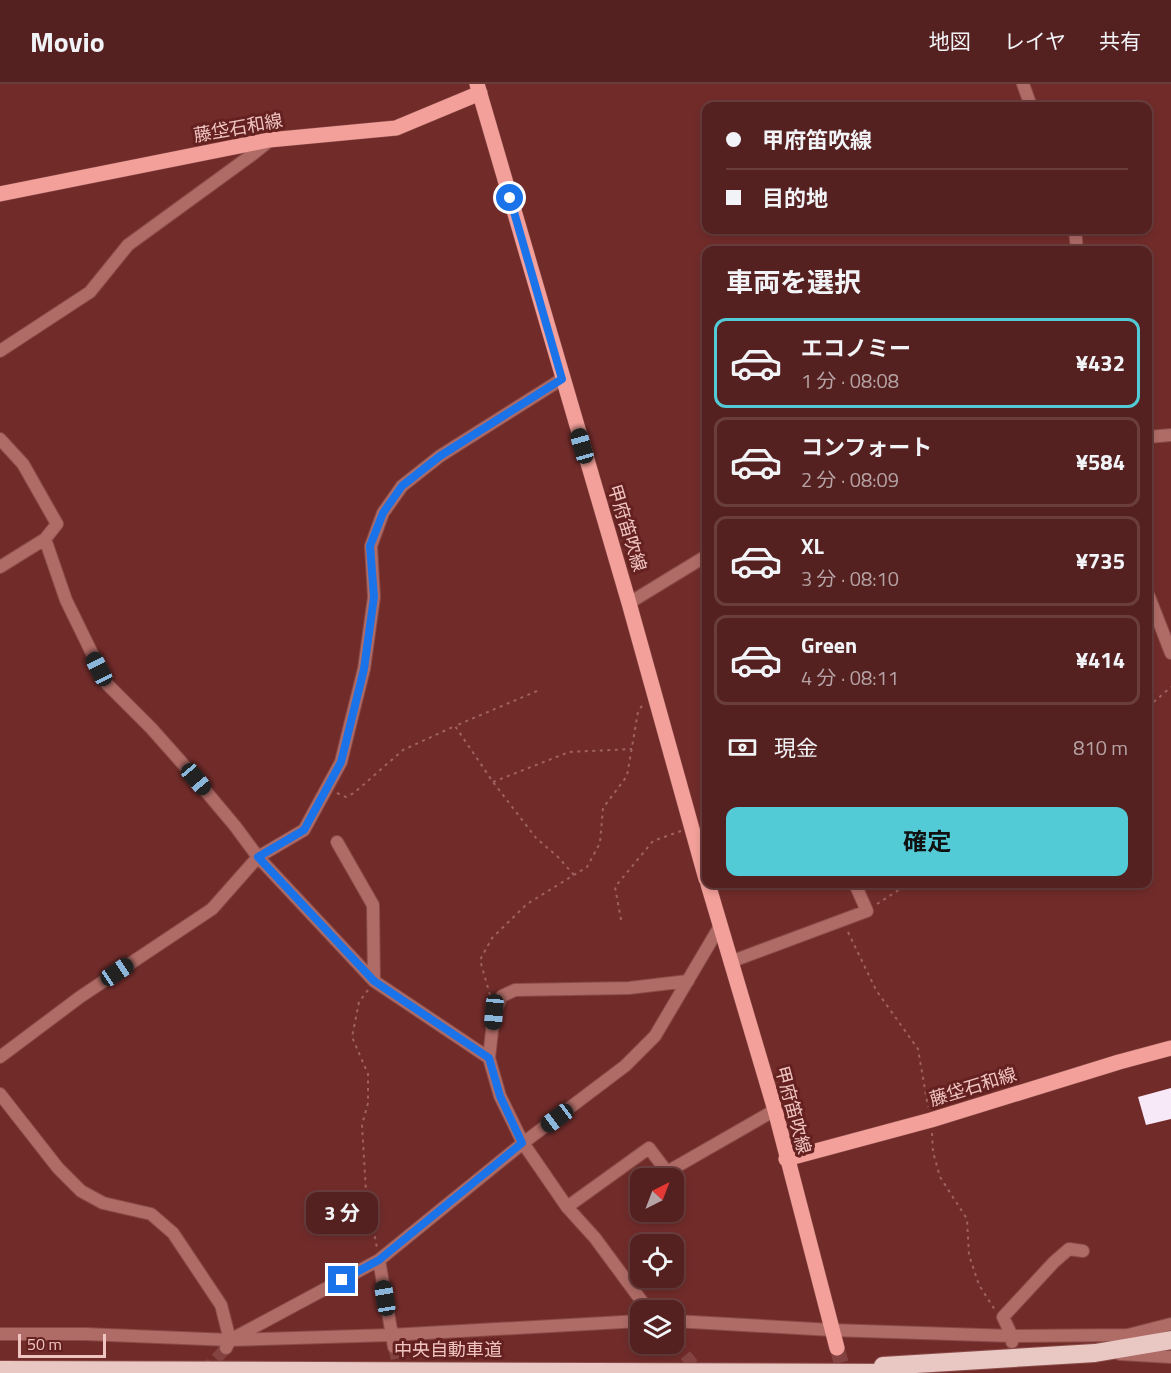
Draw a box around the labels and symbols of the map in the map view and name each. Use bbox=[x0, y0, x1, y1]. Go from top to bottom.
street label: 藤垈石和線 bbox=[191, 106, 285, 149]
route start bbox=[496, 184, 523, 211]
car bbox=[568, 426, 596, 466]
street label: 甲府笛吹線 bbox=[601, 481, 654, 575]
car bbox=[83, 649, 115, 689]
car bbox=[178, 759, 214, 799]
car bbox=[97, 954, 137, 990]
car bbox=[483, 993, 505, 1031]
street label: 藤垈石和線 bbox=[926, 1060, 1020, 1113]
street label: 甲府笛吹線 bbox=[769, 1063, 818, 1157]
car bbox=[537, 1100, 577, 1136]
north arrow bbox=[630, 1168, 684, 1222]
callout: 3 分 bbox=[306, 1193, 378, 1235]
route end bbox=[328, 1266, 355, 1293]
car bbox=[373, 1279, 397, 1317]
scale bar bbox=[18, 1331, 106, 1358]
street label: 中央自動車道 bbox=[394, 1336, 502, 1363]

